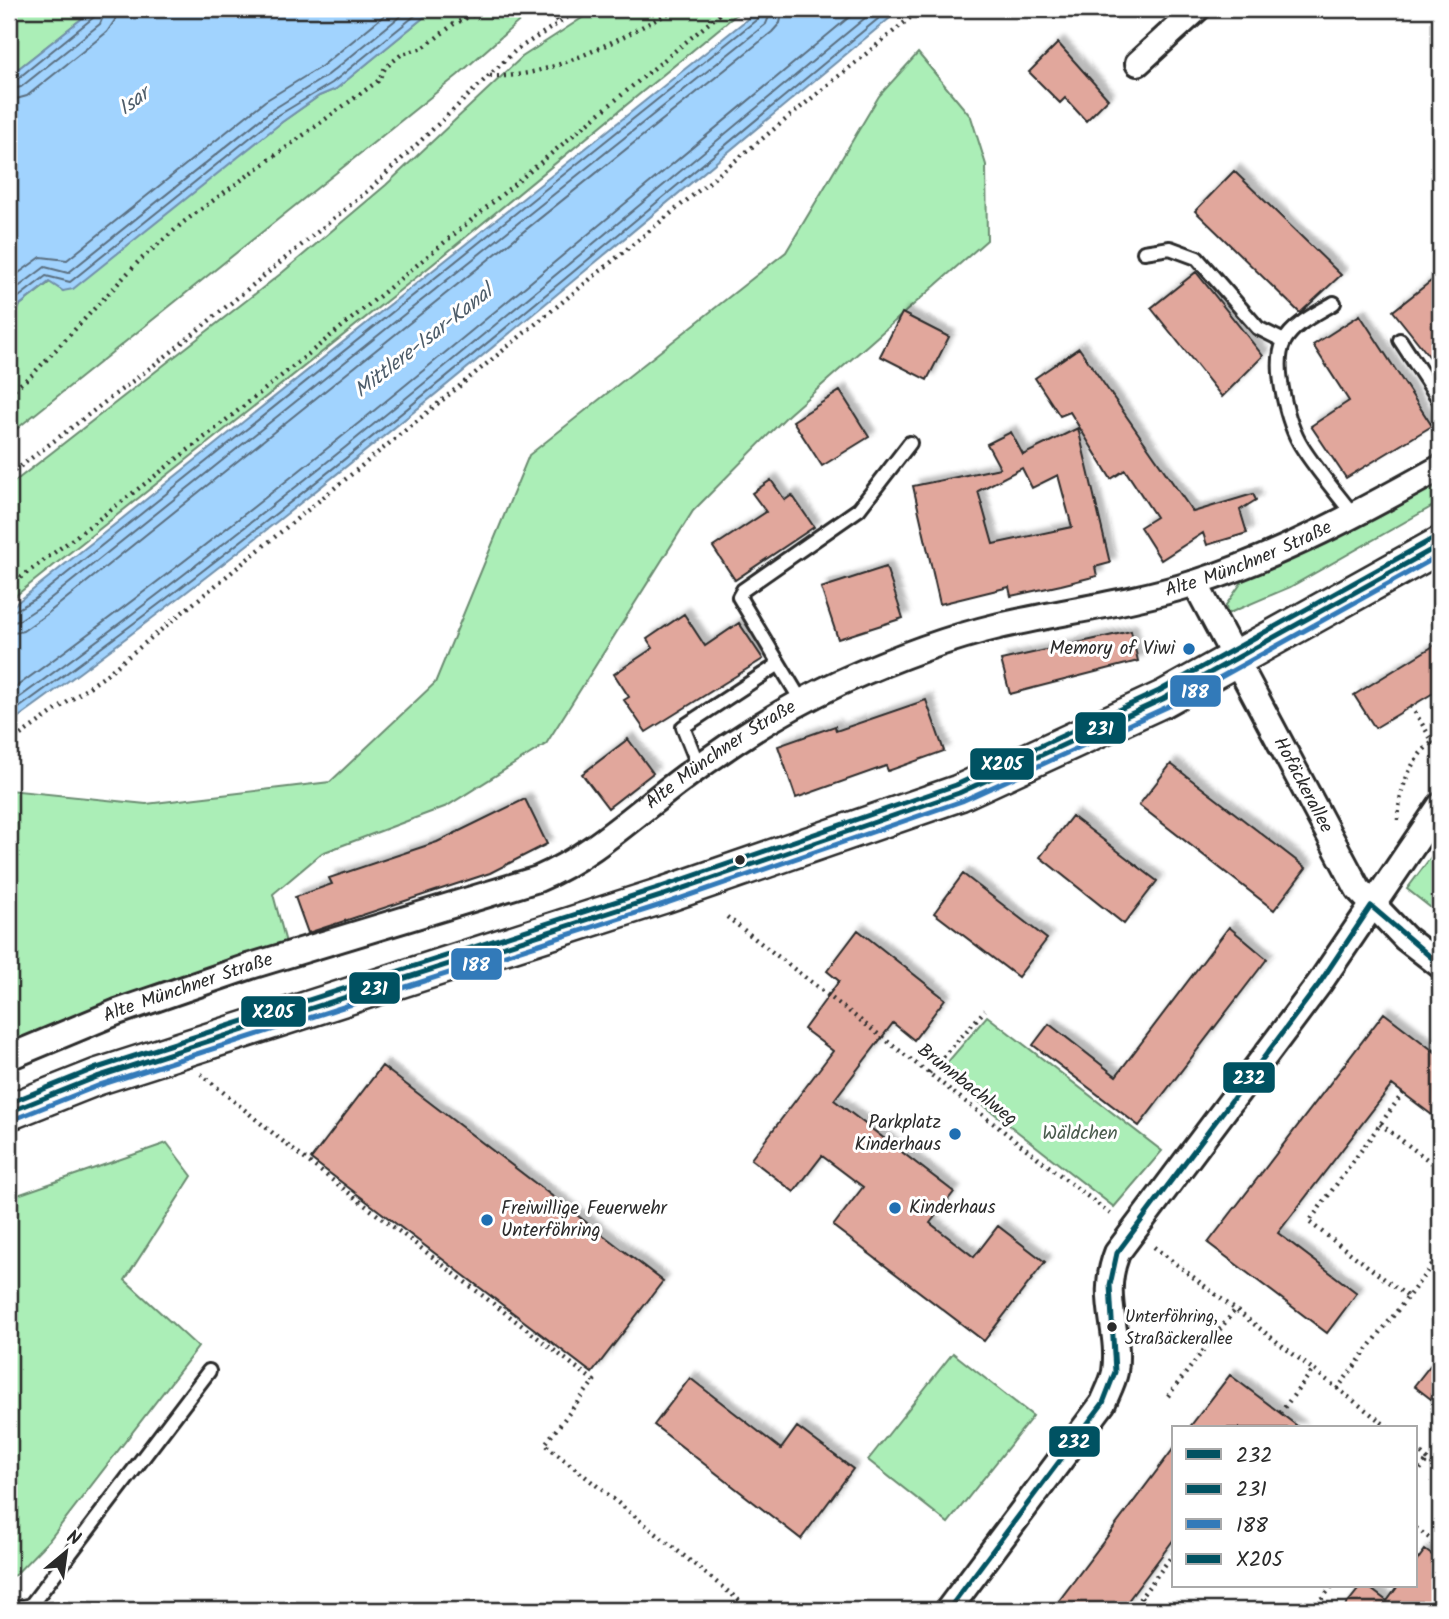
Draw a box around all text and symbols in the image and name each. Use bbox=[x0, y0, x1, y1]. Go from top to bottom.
water label: Isar bbox=[111, 77, 160, 125]
water label: Mittlere-Isar-Kanal bbox=[347, 275, 504, 407]
street label: Alte Münchner Straße bbox=[1162, 513, 1338, 606]
place label: Memory of Viwi bbox=[1050, 634, 1176, 664]
marker: Memory of Viwi bbox=[1181, 641, 1197, 657]
line badge: 188 bbox=[1169, 674, 1222, 708]
text: 188 bbox=[1181, 678, 1210, 708]
street label: Alte Münchner Straße bbox=[639, 692, 802, 817]
line badge: 231 bbox=[1074, 711, 1127, 745]
text: 231 bbox=[1086, 715, 1114, 745]
street label: Hofäckerallee bbox=[1265, 732, 1341, 839]
line badge: X205 bbox=[969, 747, 1035, 781]
text: X205 bbox=[980, 750, 1024, 780]
unlabelled marker bbox=[733, 853, 747, 867]
street label: Alte Münchner Straße bbox=[98, 945, 277, 1031]
line badge: 188 bbox=[450, 947, 503, 981]
text: 188 bbox=[462, 951, 491, 981]
line badge: 231 bbox=[348, 971, 401, 1005]
text: 231 bbox=[360, 975, 388, 1005]
line badge: X205 bbox=[240, 995, 307, 1028]
text: X205 bbox=[251, 998, 295, 1028]
street label: Brunnbachlweg bbox=[910, 1036, 1024, 1134]
line badge: 232 bbox=[1222, 1061, 1276, 1094]
text: 232 bbox=[1233, 1064, 1265, 1094]
place label: Parkplatz Kinderhaus bbox=[854, 1108, 941, 1160]
park label: Wäldchen bbox=[1042, 1119, 1118, 1149]
marker: Parkplatz Kinderhaus bbox=[947, 1126, 963, 1142]
place label: Kinderhaus bbox=[909, 1193, 996, 1223]
place label: Freiwillige Feuerwehr Unterföhring bbox=[501, 1194, 669, 1246]
marker: Kinderhaus bbox=[887, 1200, 903, 1216]
marker: Freiwillige Feuerwehr Unterföhring bbox=[479, 1212, 495, 1228]
place label: Unterföhring, Straßäckerallee bbox=[1125, 1304, 1233, 1353]
marker: Unterföhring, Straßäckerallee bbox=[1105, 1320, 1119, 1334]
line badge: 232 bbox=[1048, 1425, 1101, 1458]
legend bbox=[1172, 1426, 1418, 1588]
text: 232 bbox=[1058, 1428, 1090, 1458]
text: 232 bbox=[1236, 1440, 1272, 1473]
text: 231 bbox=[1236, 1474, 1267, 1507]
text: 188 bbox=[1236, 1510, 1268, 1543]
north arrow bbox=[32, 1518, 102, 1588]
text: N bbox=[61, 1523, 86, 1555]
text: X205 bbox=[1236, 1544, 1285, 1577]

